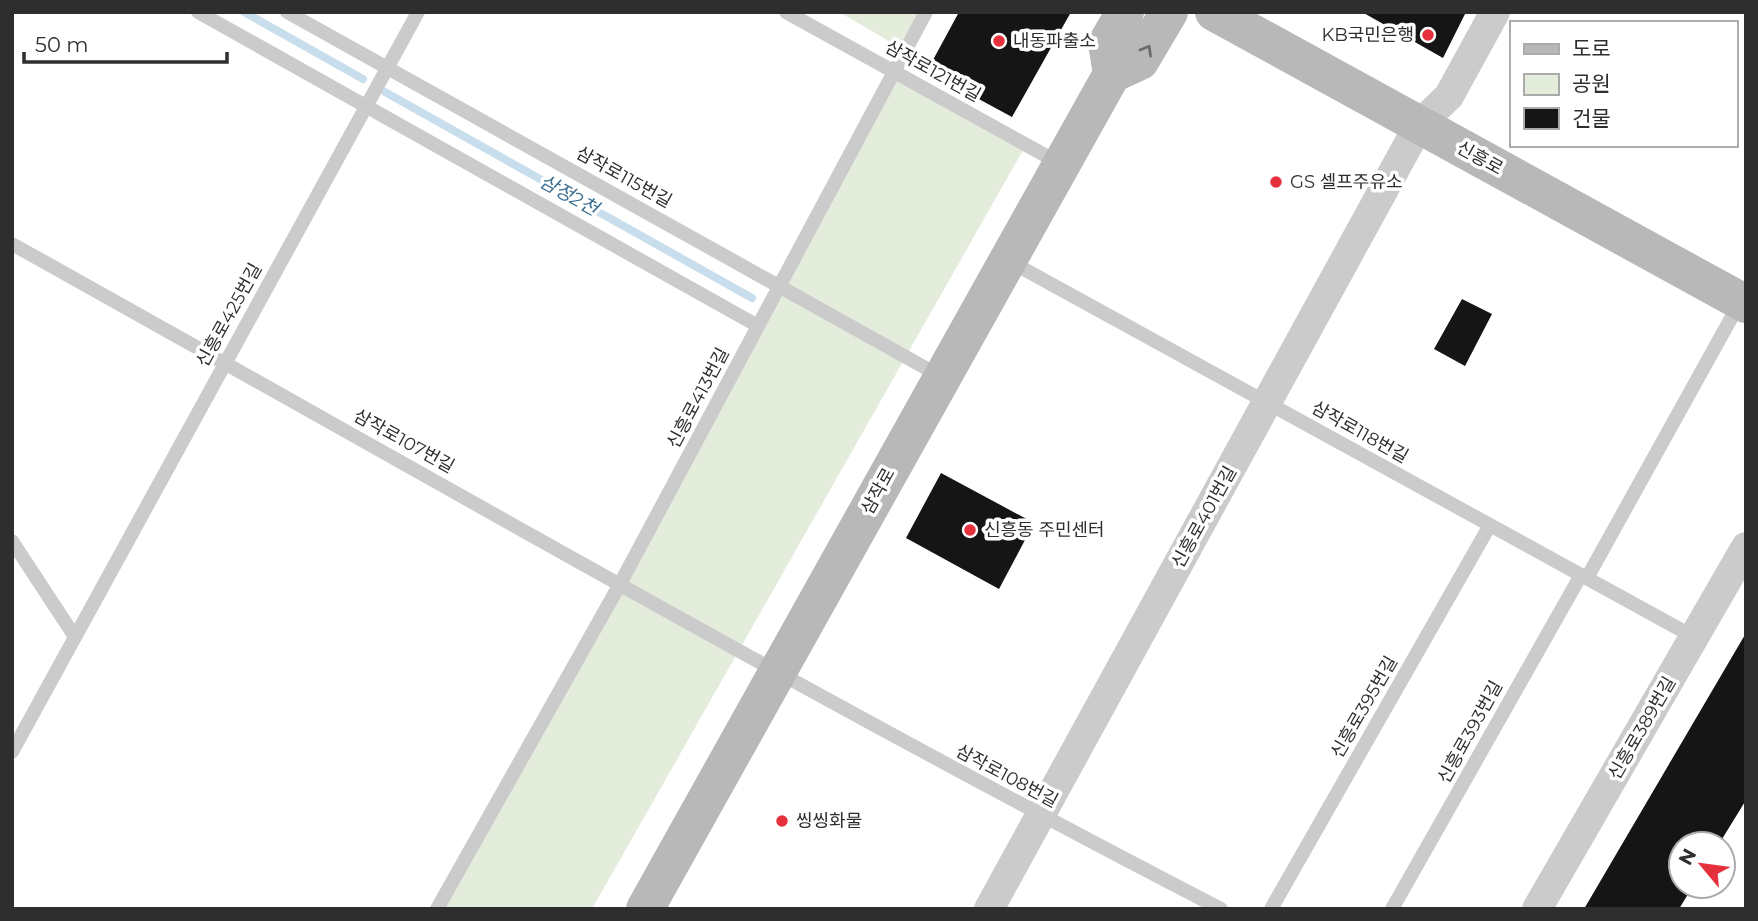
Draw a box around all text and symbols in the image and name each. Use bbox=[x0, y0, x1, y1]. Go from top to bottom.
scale bar bbox=[24, 21, 228, 65]
legend bbox=[1510, 21, 1737, 147]
place label: KB국민은행 bbox=[1321, 24, 1414, 46]
marker: KB국민은행 bbox=[1420, 27, 1436, 43]
place label: 내동파출소 bbox=[1013, 30, 1096, 52]
text: 50 m bbox=[35, 32, 89, 57]
marker: 내동파출소 bbox=[991, 33, 1007, 49]
street label: 삼작로121번길 bbox=[881, 36, 985, 106]
text: 도로 bbox=[1572, 36, 1611, 61]
one-way arrow bbox=[1139, 45, 1152, 58]
text: 공원 bbox=[1572, 71, 1611, 96]
text: 건물 bbox=[1572, 106, 1611, 131]
street label: 신흥로 bbox=[1453, 136, 1507, 180]
street label: 삼작로115번길 bbox=[572, 142, 676, 212]
water label: 삼정2천 bbox=[536, 170, 604, 221]
place label: GS 셀프주유소 bbox=[1290, 171, 1403, 193]
marker: GS 셀프주유소 bbox=[1268, 174, 1284, 190]
street label: 신흥로425번길 bbox=[191, 259, 267, 371]
street label: 신흥로413번길 bbox=[662, 344, 734, 452]
street label: 삼작로118번길 bbox=[1308, 396, 1412, 468]
street label: 삼작로107번길 bbox=[350, 404, 458, 478]
street label: 신흥로401번길 bbox=[1167, 462, 1241, 572]
street label: 삼작로 bbox=[856, 464, 900, 518]
place label: 신흥동 주민센터 bbox=[984, 519, 1105, 541]
marker: 신흥동 주민센터 bbox=[962, 522, 978, 538]
street label: 신흥로395번길 bbox=[1326, 652, 1402, 762]
street label: 신흥로389번길 bbox=[1604, 673, 1680, 783]
street label: 신흥로393번길 bbox=[1433, 677, 1507, 787]
street label: 삼작로108번길 bbox=[952, 740, 1062, 812]
place label: 씽씽화물 bbox=[796, 810, 862, 832]
marker: 씽씽화물 bbox=[774, 813, 790, 829]
north arrow bbox=[1667, 830, 1737, 900]
text: N bbox=[1674, 845, 1701, 869]

